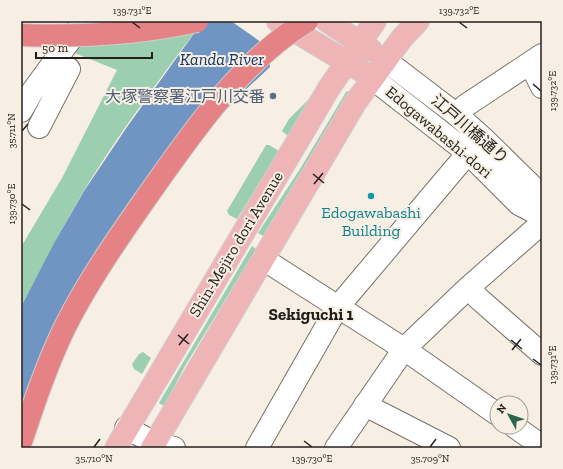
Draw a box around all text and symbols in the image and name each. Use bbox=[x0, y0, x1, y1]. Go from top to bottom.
text: 139.731°E bbox=[113, 5, 151, 17]
text: 139.732°E bbox=[439, 5, 479, 17]
scale bar bbox=[36, 34, 152, 60]
text: 50 m bbox=[42, 41, 69, 55]
water label: Kanda River bbox=[180, 49, 264, 69]
text: 139.732°E bbox=[547, 71, 559, 111]
street label: Edogawabashi-dori bbox=[382, 82, 496, 182]
place label: 大塚警察署江戸川交番 bbox=[105, 87, 265, 106]
street label: 江戸川橋通り bbox=[428, 90, 512, 168]
marker: 大塚警察署江戸川交番 bbox=[268, 91, 278, 101]
text: 35.711°N bbox=[6, 113, 18, 149]
street label: Shin-Mejiro dori Avenue bbox=[185, 168, 287, 320]
text: 139.730°E bbox=[6, 183, 18, 224]
marker: Edogawabashi Building bbox=[366, 191, 376, 201]
place label: Edogawabashi Building bbox=[321, 203, 421, 240]
district label: Sekiguchi 1 bbox=[269, 304, 354, 324]
text: 139.731°E bbox=[547, 346, 559, 384]
north arrow bbox=[489, 395, 529, 435]
text: N bbox=[494, 401, 510, 416]
text: 35.710°N bbox=[75, 453, 113, 465]
text: 139.730°E bbox=[292, 453, 333, 465]
text: 35.709°N bbox=[411, 453, 450, 465]

